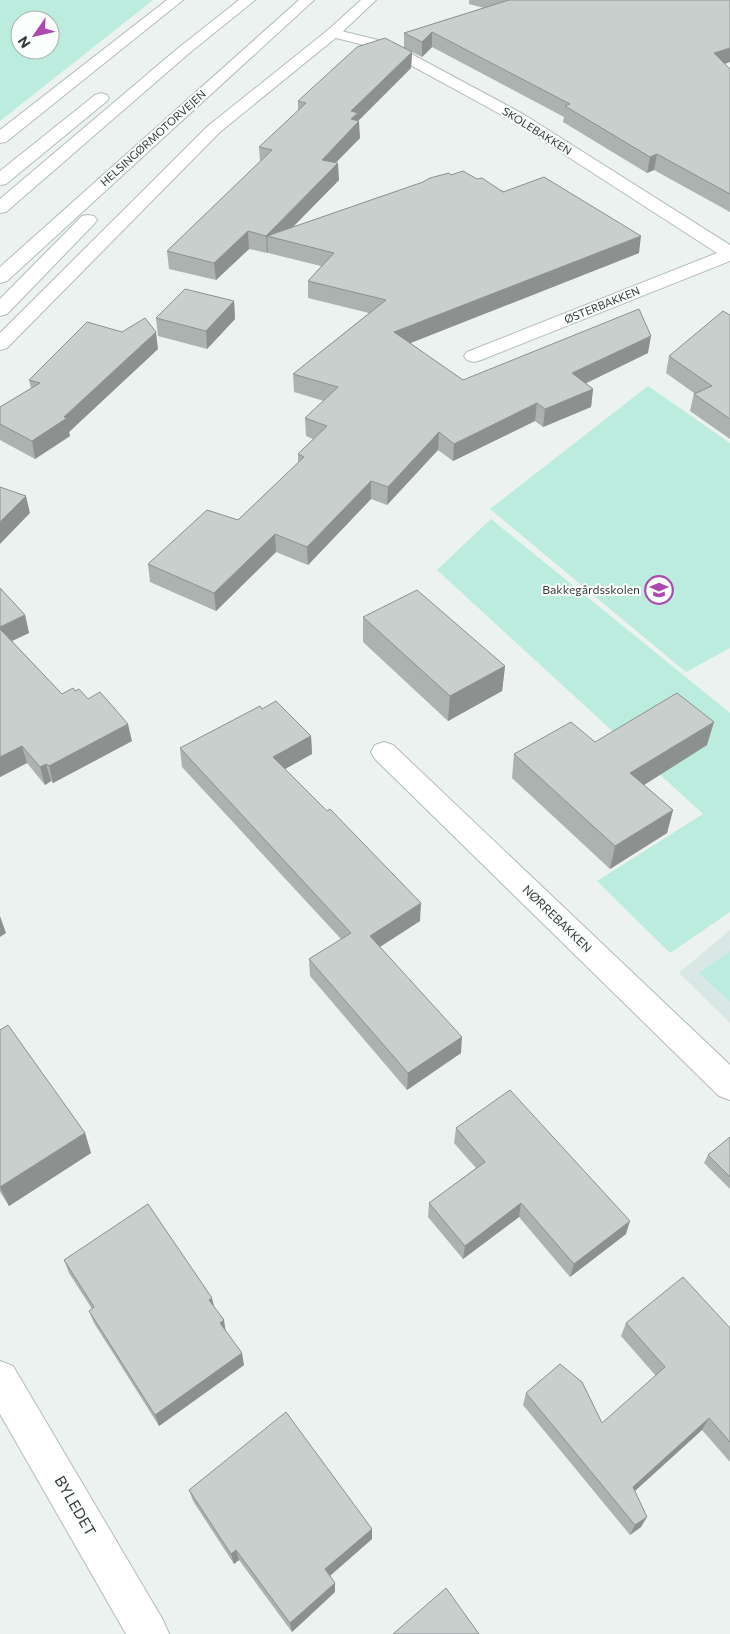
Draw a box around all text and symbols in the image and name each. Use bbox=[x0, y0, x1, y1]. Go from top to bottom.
north arrow bbox=[10, 10, 60, 60]
text: N bbox=[14, 33, 34, 52]
street label: HELSINGØRMOTORVEJEN bbox=[97, 87, 209, 189]
street label: SKOLEBAKKEN bbox=[500, 104, 574, 157]
street label: ØSTERBAKKEN bbox=[562, 283, 642, 326]
school or university icon: Bakkegårdsskolen bbox=[644, 575, 674, 605]
place label: Bakkegårdsskolen bbox=[542, 582, 640, 596]
street label: NØRREBAKKEN bbox=[520, 882, 595, 955]
street label: BYLEDET bbox=[51, 1472, 100, 1539]

